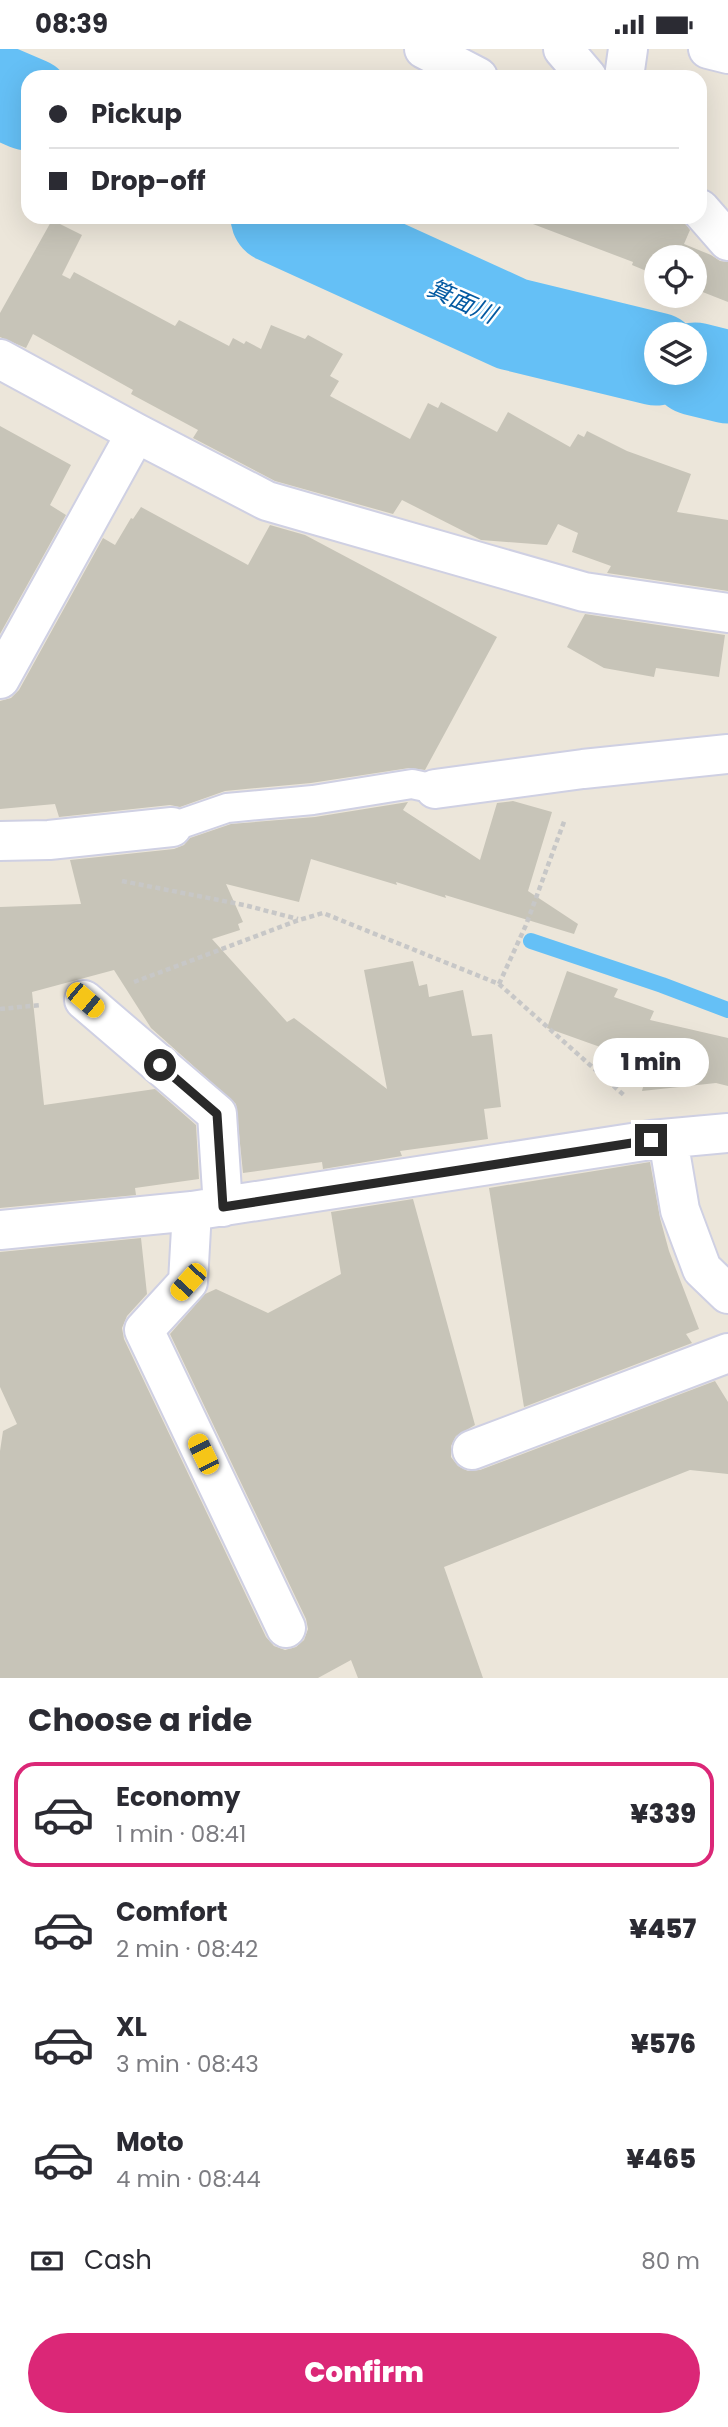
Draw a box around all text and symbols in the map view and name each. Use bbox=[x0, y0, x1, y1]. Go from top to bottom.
text: 08:39 bbox=[35, 6, 108, 42]
text: Pickup bbox=[91, 96, 182, 132]
text: Drop-off bbox=[91, 163, 206, 199]
map controls bbox=[644, 245, 707, 385]
button: locate bbox=[644, 245, 707, 308]
water label: 箕面川 bbox=[422, 271, 504, 332]
button: layers bbox=[644, 322, 707, 385]
car bbox=[63, 978, 108, 1022]
callout: 1 min bbox=[593, 1039, 709, 1087]
text: 1 min bbox=[621, 1046, 681, 1078]
route start bbox=[144, 1049, 176, 1081]
route end bbox=[635, 1124, 667, 1156]
car bbox=[167, 1259, 210, 1305]
car bbox=[185, 1431, 222, 1477]
text: Choose a ride bbox=[28, 1697, 252, 1742]
text: Economy bbox=[116, 1779, 240, 1815]
icon: car bbox=[32, 1783, 95, 1846]
text: ¥339 bbox=[630, 1796, 696, 1832]
text: 1 min · 08:41 bbox=[116, 1818, 246, 1850]
text: Comfort bbox=[116, 1894, 228, 1930]
icon: car bbox=[32, 1898, 95, 1961]
text: ¥457 bbox=[629, 1911, 696, 1947]
text: 2 min · 08:42 bbox=[116, 1933, 258, 1965]
text: XL bbox=[116, 2009, 147, 2045]
icon: car bbox=[32, 2013, 95, 2076]
text: ¥576 bbox=[631, 2026, 696, 2062]
text: 3 min · 08:43 bbox=[116, 2048, 259, 2080]
text: Moto bbox=[116, 2124, 184, 2160]
icon: car bbox=[32, 2128, 95, 2191]
text: ¥465 bbox=[626, 2141, 696, 2177]
text: 4 min · 08:44 bbox=[116, 2163, 261, 2195]
icon: cash bbox=[28, 2242, 66, 2280]
text: Cash bbox=[84, 2242, 152, 2278]
text: 80 m bbox=[641, 2245, 700, 2277]
button: Confirm bbox=[28, 2333, 700, 2413]

